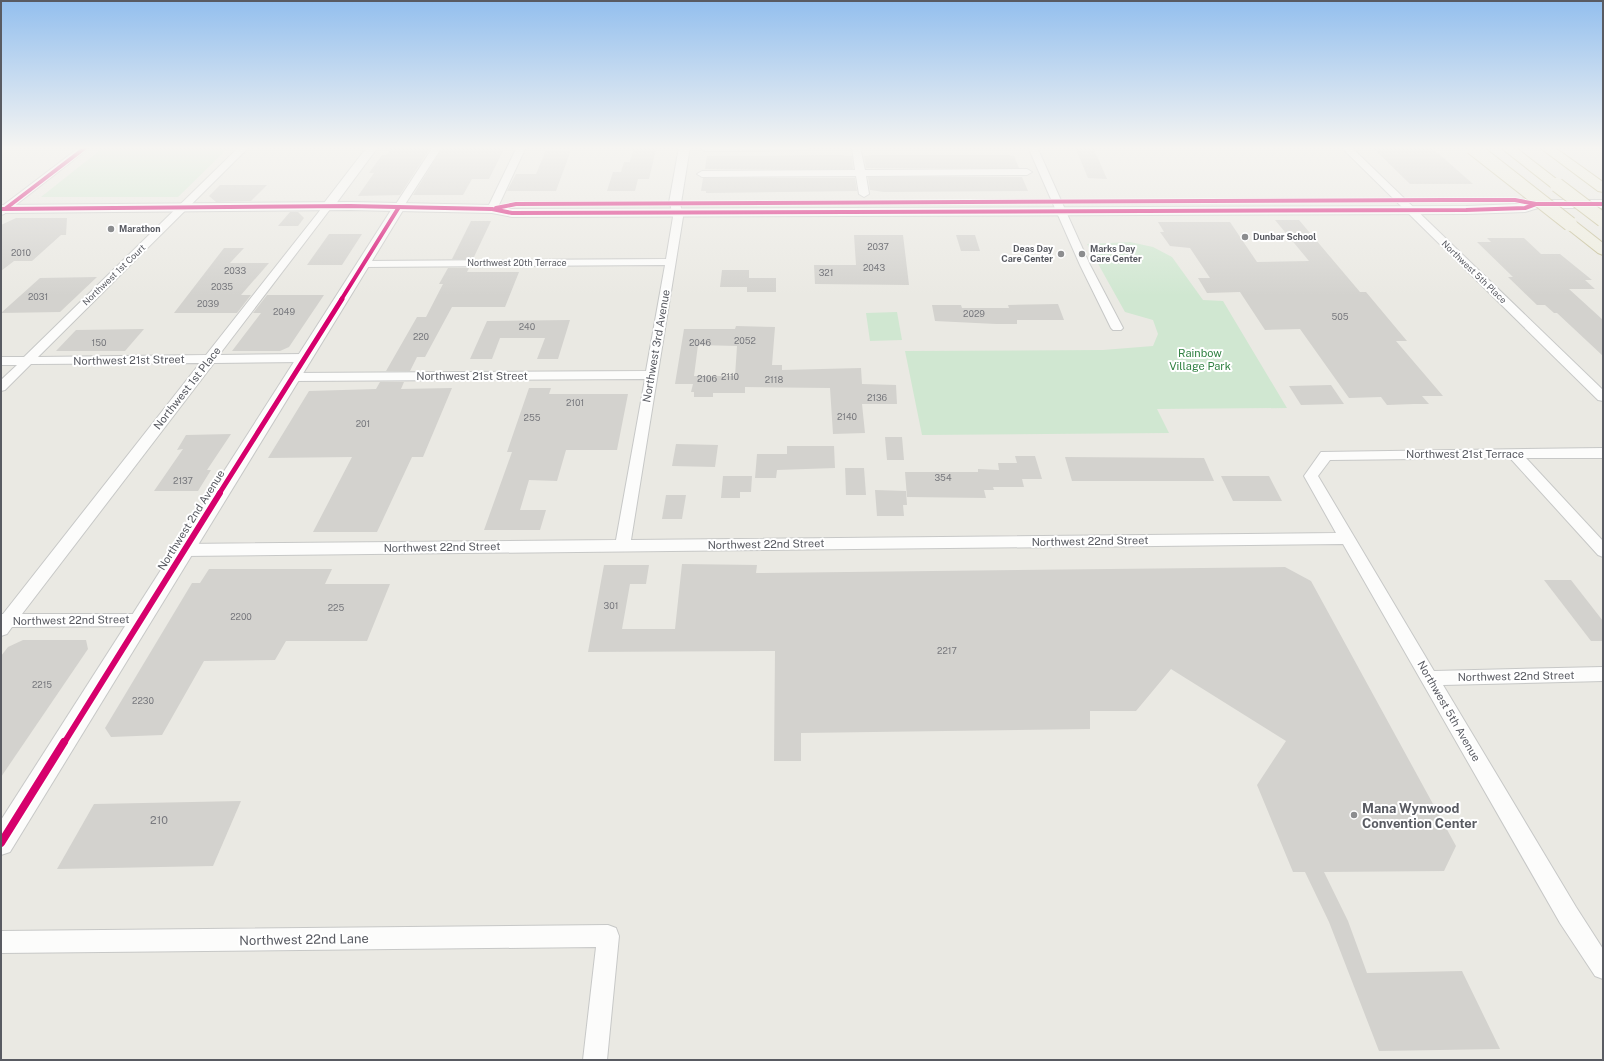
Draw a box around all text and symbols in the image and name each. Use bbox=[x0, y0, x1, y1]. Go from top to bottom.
place label: Marathon bbox=[119, 223, 160, 234]
marker: Marathon bbox=[106, 224, 116, 234]
place label: Dunbar School bbox=[1253, 231, 1316, 242]
marker: Dunbar School bbox=[1240, 232, 1250, 242]
street label: Northwest 5th Place bbox=[1440, 238, 1509, 305]
street label: Northwest 1st Court bbox=[80, 241, 148, 307]
house number: 2037 bbox=[867, 241, 889, 252]
place label: Deas Day Care Center bbox=[1001, 243, 1053, 264]
place label: Marks Day Care Center bbox=[1090, 243, 1142, 264]
house number: 2010 bbox=[11, 247, 32, 258]
marker: Deas Day Care Center bbox=[1056, 249, 1066, 259]
marker: Marks Day Care Center bbox=[1077, 249, 1087, 259]
street label: Northwest 20th Terrace bbox=[467, 257, 567, 268]
house number: 2043 bbox=[863, 262, 885, 273]
house number: 2033 bbox=[224, 265, 246, 276]
house number: 321 bbox=[819, 267, 833, 278]
house number: 2035 bbox=[211, 281, 233, 292]
street label: Northwest 3rd Avenue bbox=[640, 289, 672, 403]
house number: 2031 bbox=[28, 291, 48, 302]
house number: 2039 bbox=[197, 298, 219, 309]
house number: 2049 bbox=[273, 306, 295, 317]
house number: 2029 bbox=[963, 308, 985, 319]
house number: 505 bbox=[1331, 311, 1349, 322]
house number: 240 bbox=[519, 321, 536, 332]
house number: 220 bbox=[413, 331, 430, 342]
house number: 2052 bbox=[734, 335, 756, 346]
house number: 150 bbox=[92, 337, 107, 348]
house number: 2046 bbox=[689, 337, 711, 348]
street label: Northwest 1st Place bbox=[151, 344, 223, 432]
park label: Rainbow Village Park bbox=[1169, 347, 1231, 372]
street label: Northwest 21st Street bbox=[73, 353, 185, 367]
street label: Northwest 21st Street bbox=[416, 370, 528, 382]
house number: 2110 bbox=[721, 371, 740, 382]
house number: 2106 bbox=[697, 373, 717, 384]
house number: 2118 bbox=[765, 374, 783, 385]
house number: 2136 bbox=[867, 392, 888, 403]
house number: 2101 bbox=[566, 397, 584, 408]
house number: 2140 bbox=[837, 411, 858, 422]
house number: 255 bbox=[524, 412, 541, 423]
house number: 201 bbox=[356, 418, 370, 429]
street label: Northwest 21st Terrace bbox=[1406, 448, 1524, 460]
street label: Northwest 2nd Avenue bbox=[155, 468, 227, 572]
house number: 354 bbox=[934, 472, 952, 483]
house number: 2137 bbox=[173, 475, 193, 486]
street label: Northwest 22nd Street bbox=[1031, 534, 1149, 548]
street label: Northwest 22nd Street bbox=[707, 537, 825, 551]
street label: Northwest 22nd Street bbox=[383, 540, 501, 554]
house number: 301 bbox=[604, 600, 618, 611]
house number: 225 bbox=[328, 602, 344, 613]
house number: 2200 bbox=[230, 611, 252, 622]
street label: Northwest 22nd Street bbox=[12, 613, 130, 627]
house number: 2217 bbox=[937, 645, 957, 656]
street label: Northwest 5th Avenue bbox=[1415, 659, 1483, 763]
street label: Northwest 22nd Street bbox=[1457, 669, 1575, 683]
house number: 2215 bbox=[32, 679, 52, 690]
house number: 2230 bbox=[132, 695, 154, 706]
place label: Mana Wynwood Convention Center bbox=[1362, 801, 1478, 831]
marker: Mana Wynwood Convention Center bbox=[1349, 810, 1359, 820]
house number: 210 bbox=[150, 814, 168, 826]
street label: Northwest 22nd Lane bbox=[239, 931, 369, 948]

